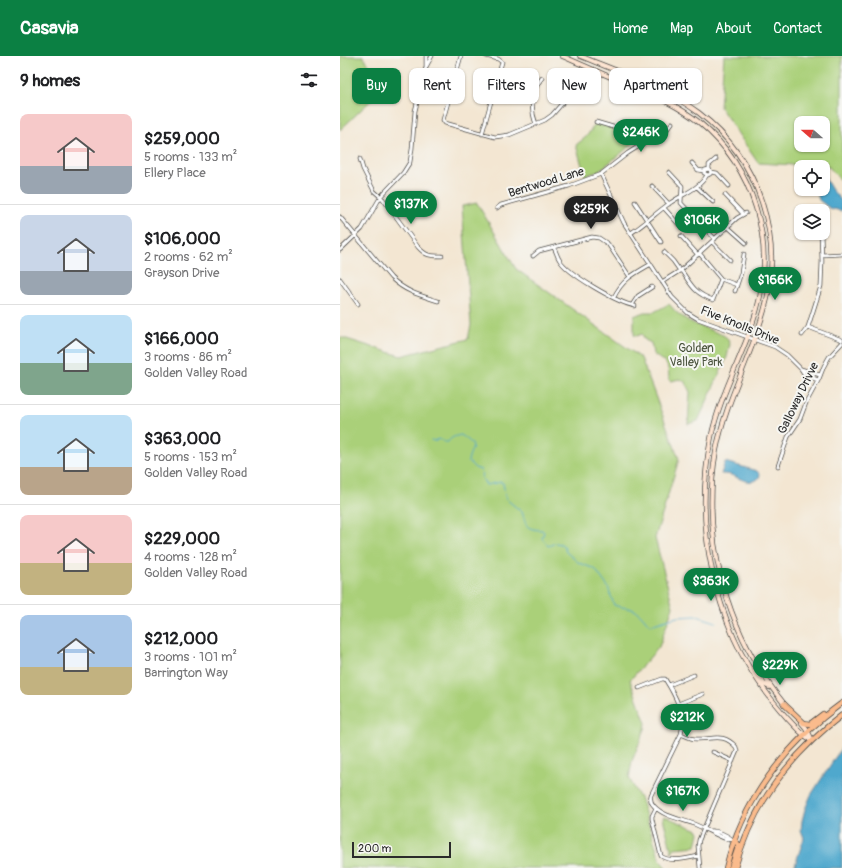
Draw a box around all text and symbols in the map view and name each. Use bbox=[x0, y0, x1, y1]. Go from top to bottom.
text: Casavia bbox=[20, 16, 79, 40]
text: Home bbox=[613, 20, 648, 37]
text: Map bbox=[670, 20, 693, 37]
text: About bbox=[715, 20, 751, 37]
text: Contact bbox=[773, 20, 822, 37]
chip: Buy bbox=[352, 68, 401, 104]
chip: Rent bbox=[409, 68, 465, 104]
chip: Filters bbox=[473, 68, 539, 104]
chip: New bbox=[547, 68, 601, 104]
chip: Apartment bbox=[609, 68, 702, 104]
icon: filters bbox=[298, 69, 320, 91]
text: 9 homes bbox=[20, 70, 80, 91]
north arrow bbox=[794, 116, 830, 152]
map controls bbox=[794, 116, 830, 240]
pin: $246K bbox=[613, 119, 669, 153]
text: $246K bbox=[622, 124, 660, 140]
text: $259,000 bbox=[144, 128, 220, 149]
icon: home bbox=[52, 130, 100, 178]
text: 5 rooms · 133 m² bbox=[144, 149, 237, 165]
button: locate bbox=[794, 160, 830, 196]
street label: Bentwood Lane bbox=[507, 164, 586, 201]
text: Ellery Place bbox=[144, 165, 206, 181]
pin: $137K bbox=[383, 191, 439, 225]
text: $137K bbox=[394, 196, 428, 212]
pin: $259K bbox=[563, 196, 619, 230]
text: $259K bbox=[573, 201, 609, 217]
button: layers bbox=[794, 204, 830, 240]
pin: $106K bbox=[674, 207, 730, 241]
text: $106K bbox=[684, 212, 720, 228]
text: $106,000 bbox=[144, 228, 221, 249]
icon: home bbox=[52, 231, 100, 279]
text: 2 rooms · 62 m² bbox=[144, 249, 233, 265]
text: Grayson Drive bbox=[144, 265, 219, 281]
pin: $166K bbox=[747, 267, 803, 301]
text: $166K bbox=[757, 272, 793, 288]
street label: Five Knolls Drive bbox=[698, 303, 781, 348]
text: $166,000 bbox=[144, 328, 219, 349]
icon: home bbox=[52, 331, 100, 379]
park label: Golden Valley Park bbox=[669, 341, 723, 370]
text: 3 rooms · 86 m² bbox=[144, 349, 232, 365]
street label: Galloway Drivve bbox=[775, 360, 822, 437]
text: Golden Valley Road bbox=[144, 365, 247, 381]
text: $363,000 bbox=[144, 428, 221, 449]
icon: home bbox=[52, 431, 100, 479]
text: 5 rooms · 153 m² bbox=[144, 449, 237, 465]
text: Golden Valley Road bbox=[144, 465, 247, 481]
text: $229,000 bbox=[144, 528, 220, 549]
icon: home bbox=[52, 531, 100, 579]
text: 4 rooms · 128 m² bbox=[144, 549, 237, 565]
text: Golden Valley Road bbox=[144, 565, 247, 581]
pin: $363K bbox=[683, 568, 739, 602]
text: $363K bbox=[693, 573, 729, 589]
text: $212,000 bbox=[144, 628, 218, 649]
icon: home bbox=[52, 631, 100, 679]
text: 3 rooms · 101 m² bbox=[144, 649, 237, 665]
pin: $229K bbox=[752, 652, 808, 686]
text: $229K bbox=[762, 657, 798, 673]
text: Barrington Way bbox=[144, 665, 228, 681]
pin: $212K bbox=[659, 704, 715, 738]
text: $212K bbox=[670, 709, 704, 725]
pin: $167K bbox=[655, 778, 711, 812]
text: $167K bbox=[666, 783, 700, 799]
scale bar bbox=[352, 840, 451, 859]
text: 200 m bbox=[358, 842, 391, 855]

